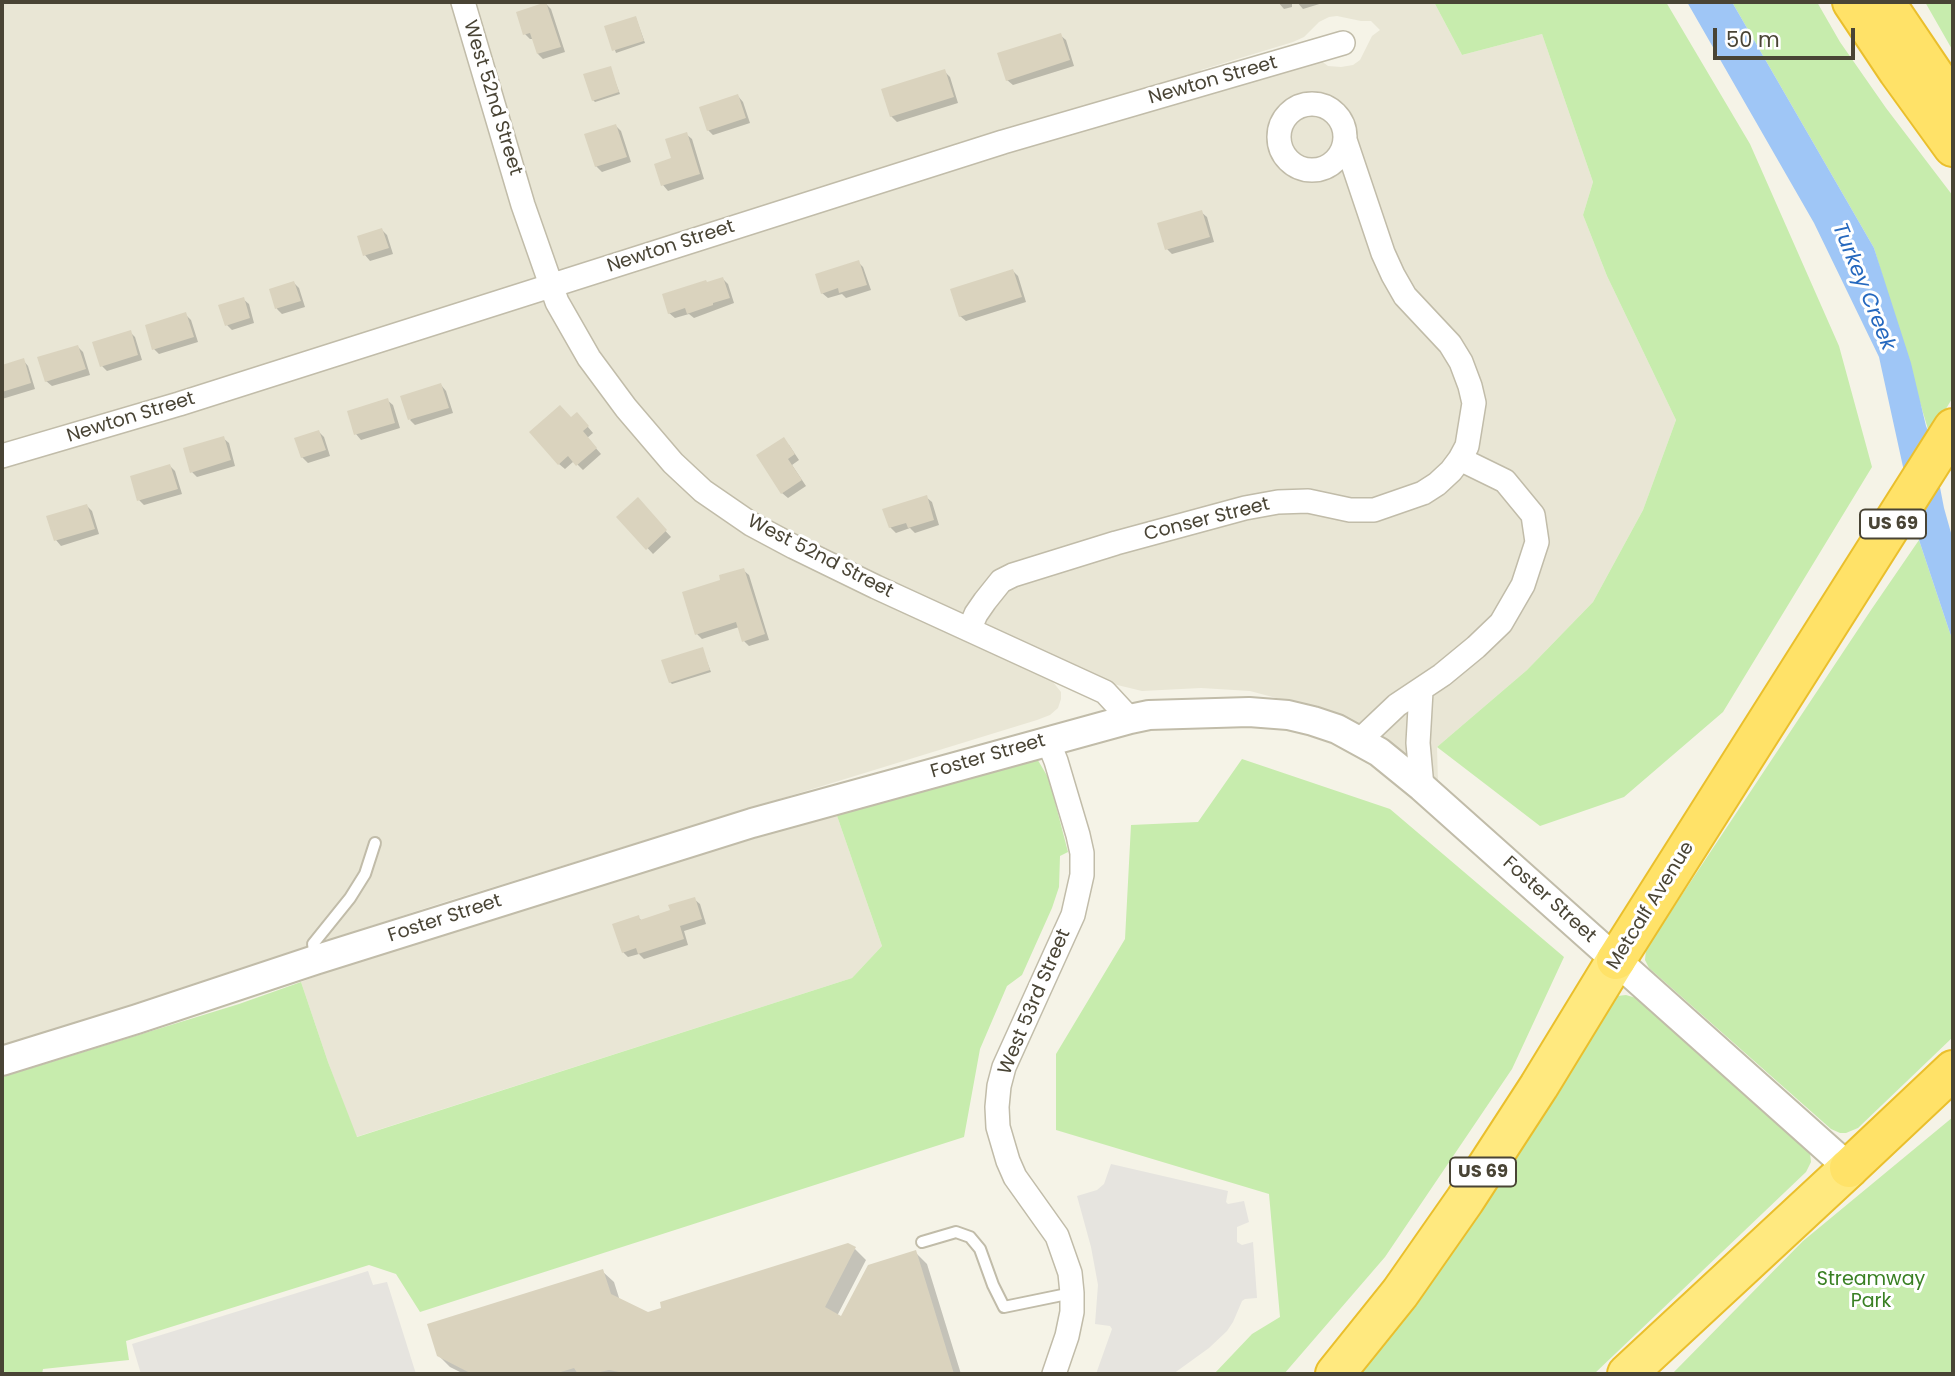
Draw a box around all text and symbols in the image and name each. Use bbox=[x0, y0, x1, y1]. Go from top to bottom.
scale bar bbox=[1717, 14, 1859, 58]
street label: West 52nd Street bbox=[458, 18, 526, 178]
text: 50 m bbox=[1726, 25, 1780, 54]
street label: Newton Street bbox=[1146, 52, 1280, 110]
street label: Newton Street bbox=[604, 216, 738, 278]
water label: Turkey Creek bbox=[1826, 219, 1900, 355]
street label: Newton Street bbox=[64, 388, 198, 448]
street label: Conser Street bbox=[1142, 493, 1272, 547]
street label: West 52nd Street bbox=[743, 510, 897, 604]
road number: US 69 bbox=[1860, 510, 1926, 538]
street label: Foster Street bbox=[928, 730, 1048, 784]
street label: Metcalf Avenue bbox=[1602, 838, 1700, 974]
street label: Foster Street bbox=[1497, 852, 1601, 948]
street label: Foster Street bbox=[385, 890, 505, 948]
street label: West 53rd Street bbox=[994, 926, 1076, 1078]
road number: US 69 bbox=[1450, 1157, 1516, 1186]
park label: Streamway Park bbox=[1817, 1269, 1925, 1313]

